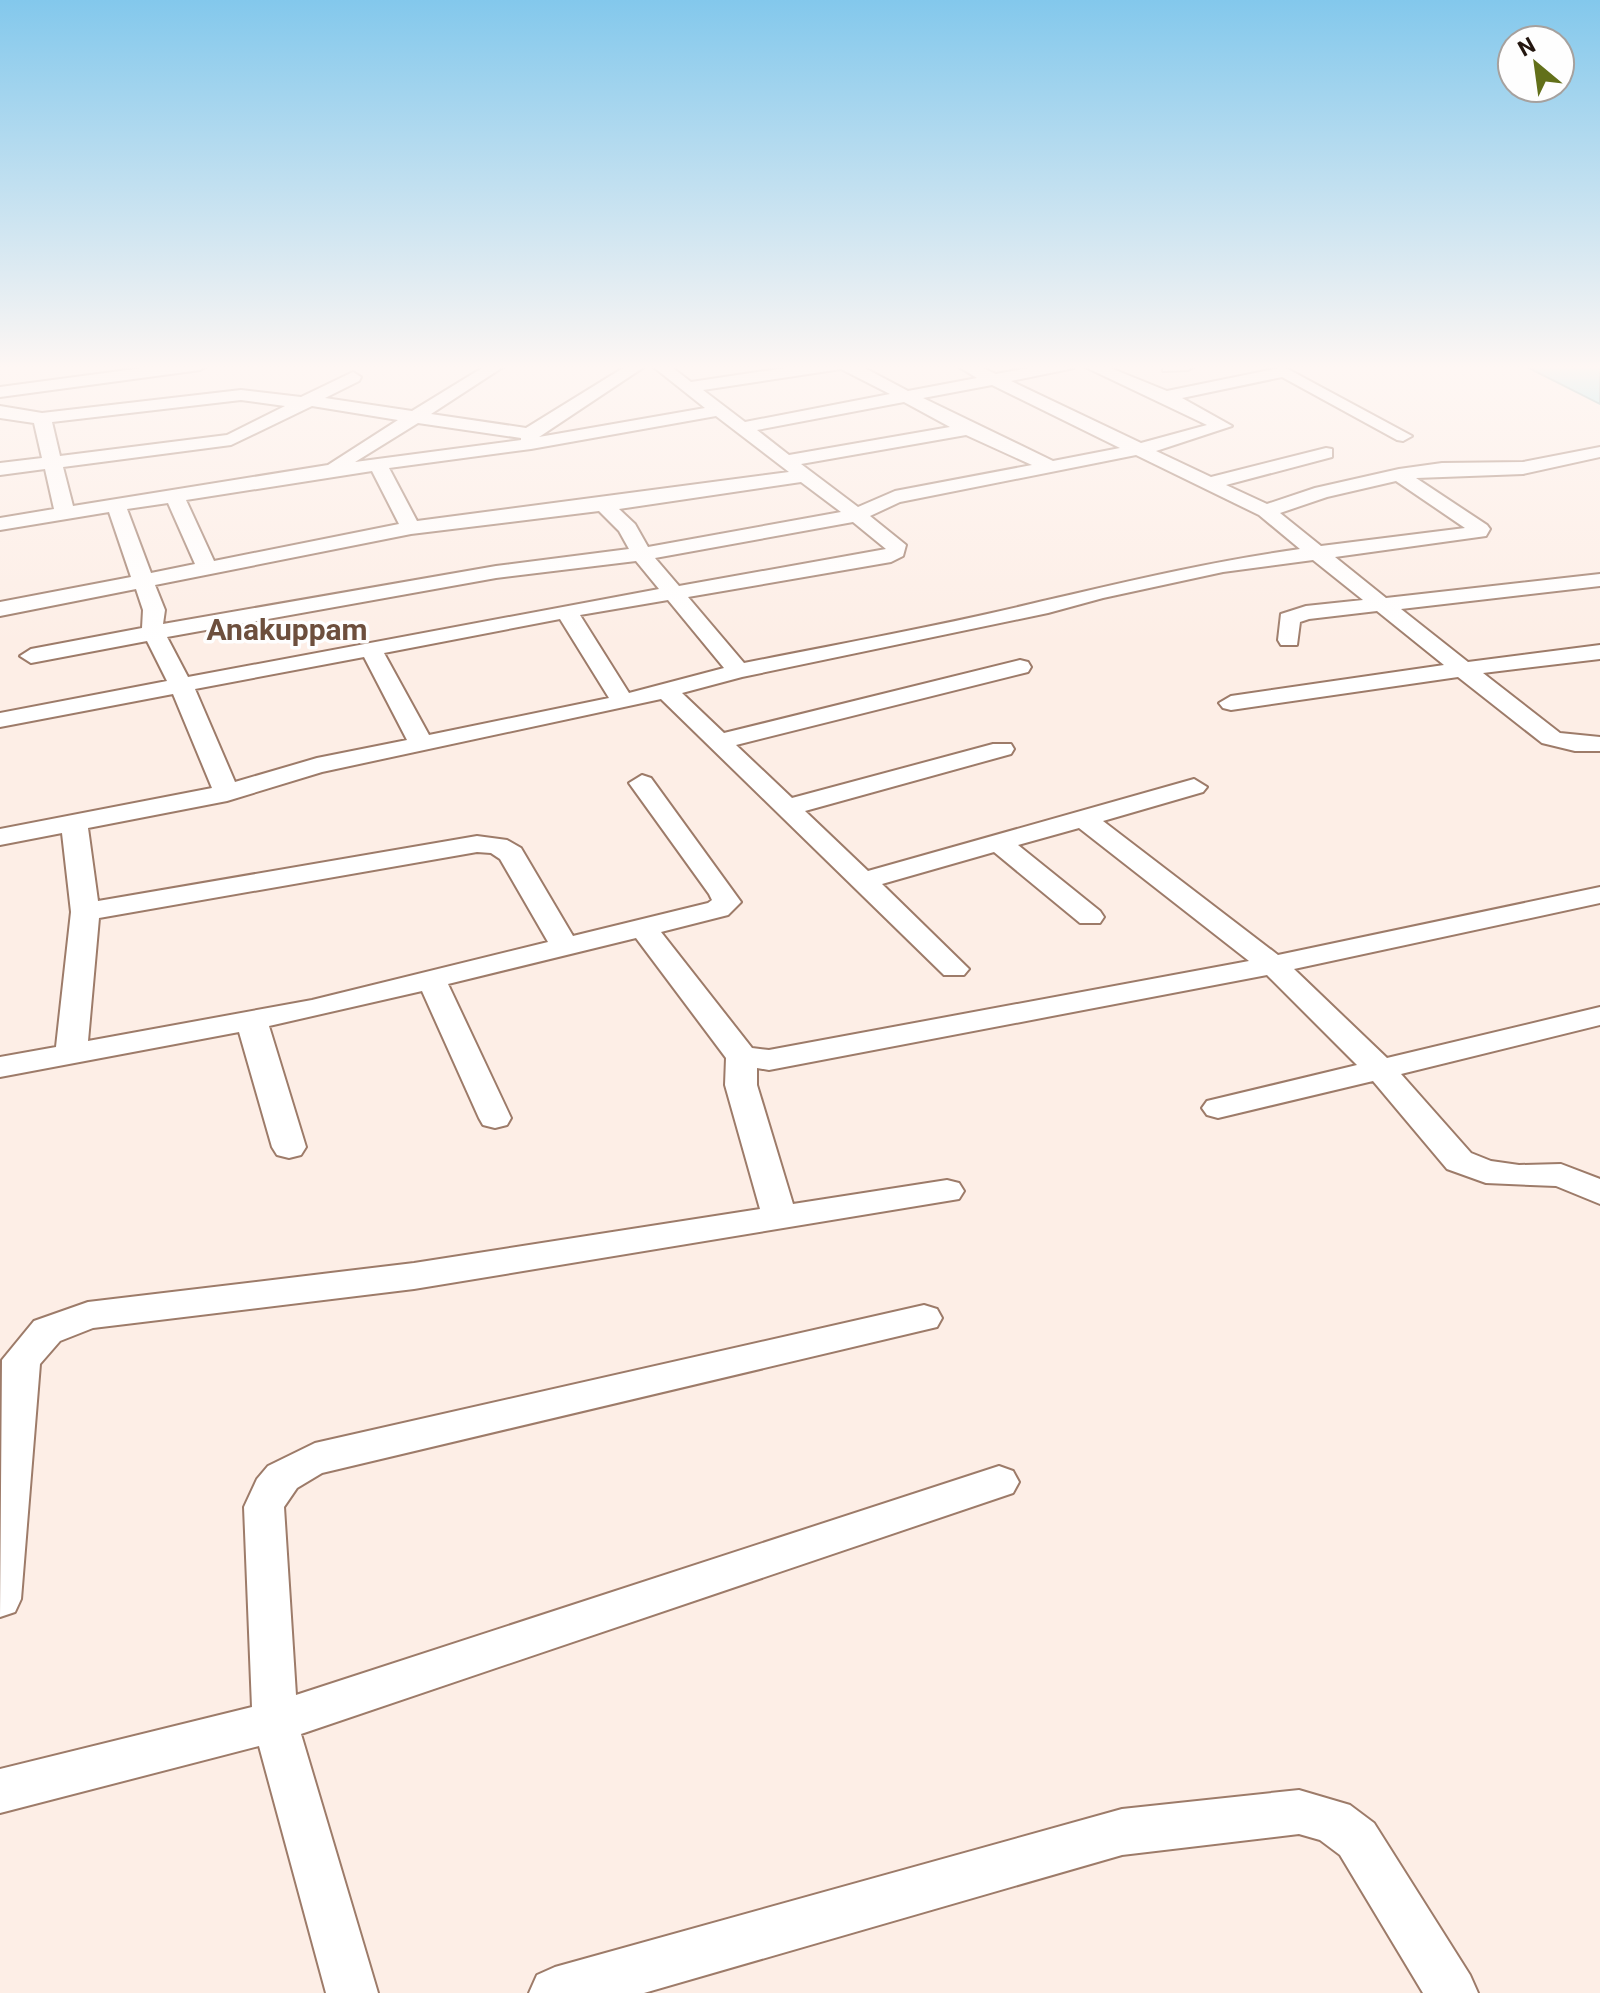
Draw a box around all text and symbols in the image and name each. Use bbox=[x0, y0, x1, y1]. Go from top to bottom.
north arrow bbox=[1496, 24, 1576, 104]
text: N bbox=[1514, 32, 1539, 62]
district label: Anakuppam bbox=[206, 612, 368, 647]

